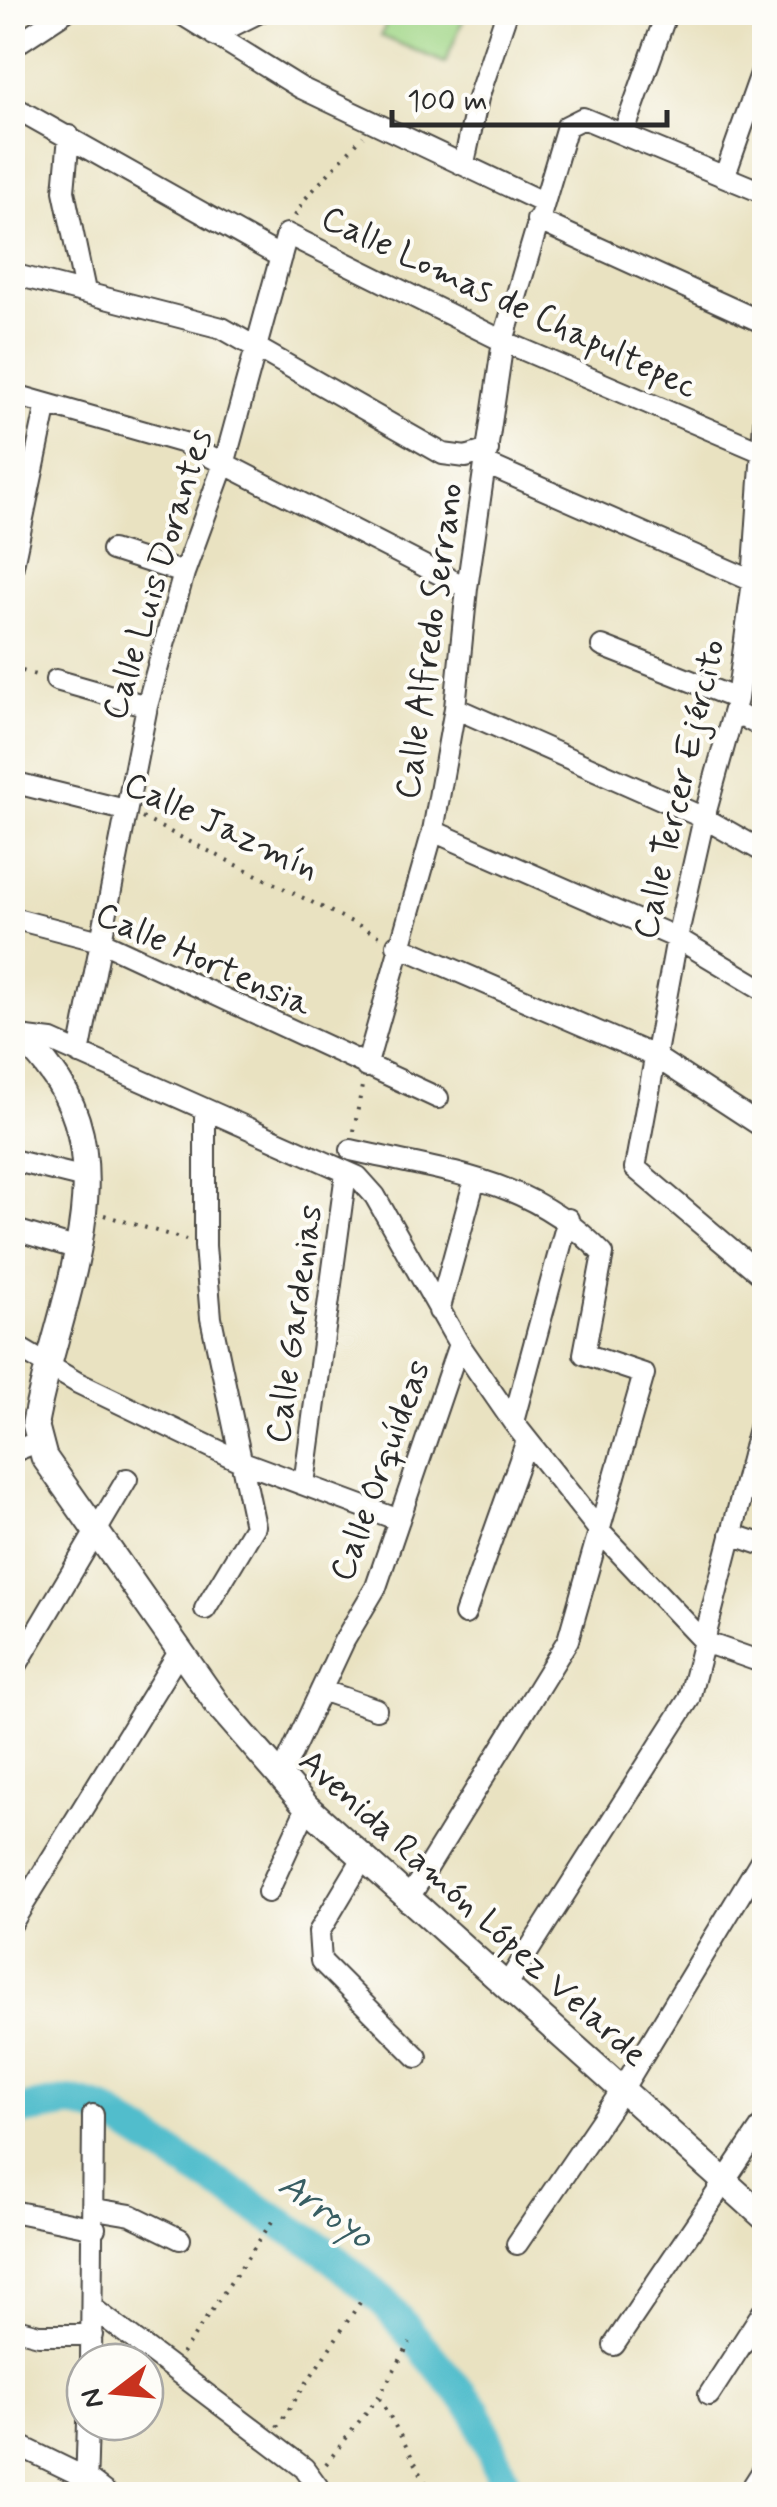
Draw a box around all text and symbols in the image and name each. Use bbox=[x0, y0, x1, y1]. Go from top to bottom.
scale bar bbox=[392, 65, 667, 127]
text: 100 m bbox=[407, 82, 488, 121]
street label: Calle Lomas de Chapultepec bbox=[313, 195, 705, 410]
street label: Calle Luis Dorantes bbox=[92, 423, 224, 726]
street label: Calle Alfredo Serrano bbox=[385, 480, 475, 802]
street label: Calle Tercer Ejército bbox=[623, 635, 737, 944]
street label: Calle Jazmín bbox=[116, 762, 326, 892]
street label: Calle Hortensia bbox=[88, 892, 319, 1028]
street label: Calle Gardenias bbox=[255, 1202, 334, 1447]
street label: Calle Orquídeas bbox=[320, 1354, 442, 1588]
street label: Avenida Ramón López Velarde bbox=[288, 1739, 657, 2078]
water label: Arroyo bbox=[268, 2161, 384, 2262]
north arrow bbox=[65, 2342, 165, 2442]
text: N bbox=[73, 2384, 114, 2412]

